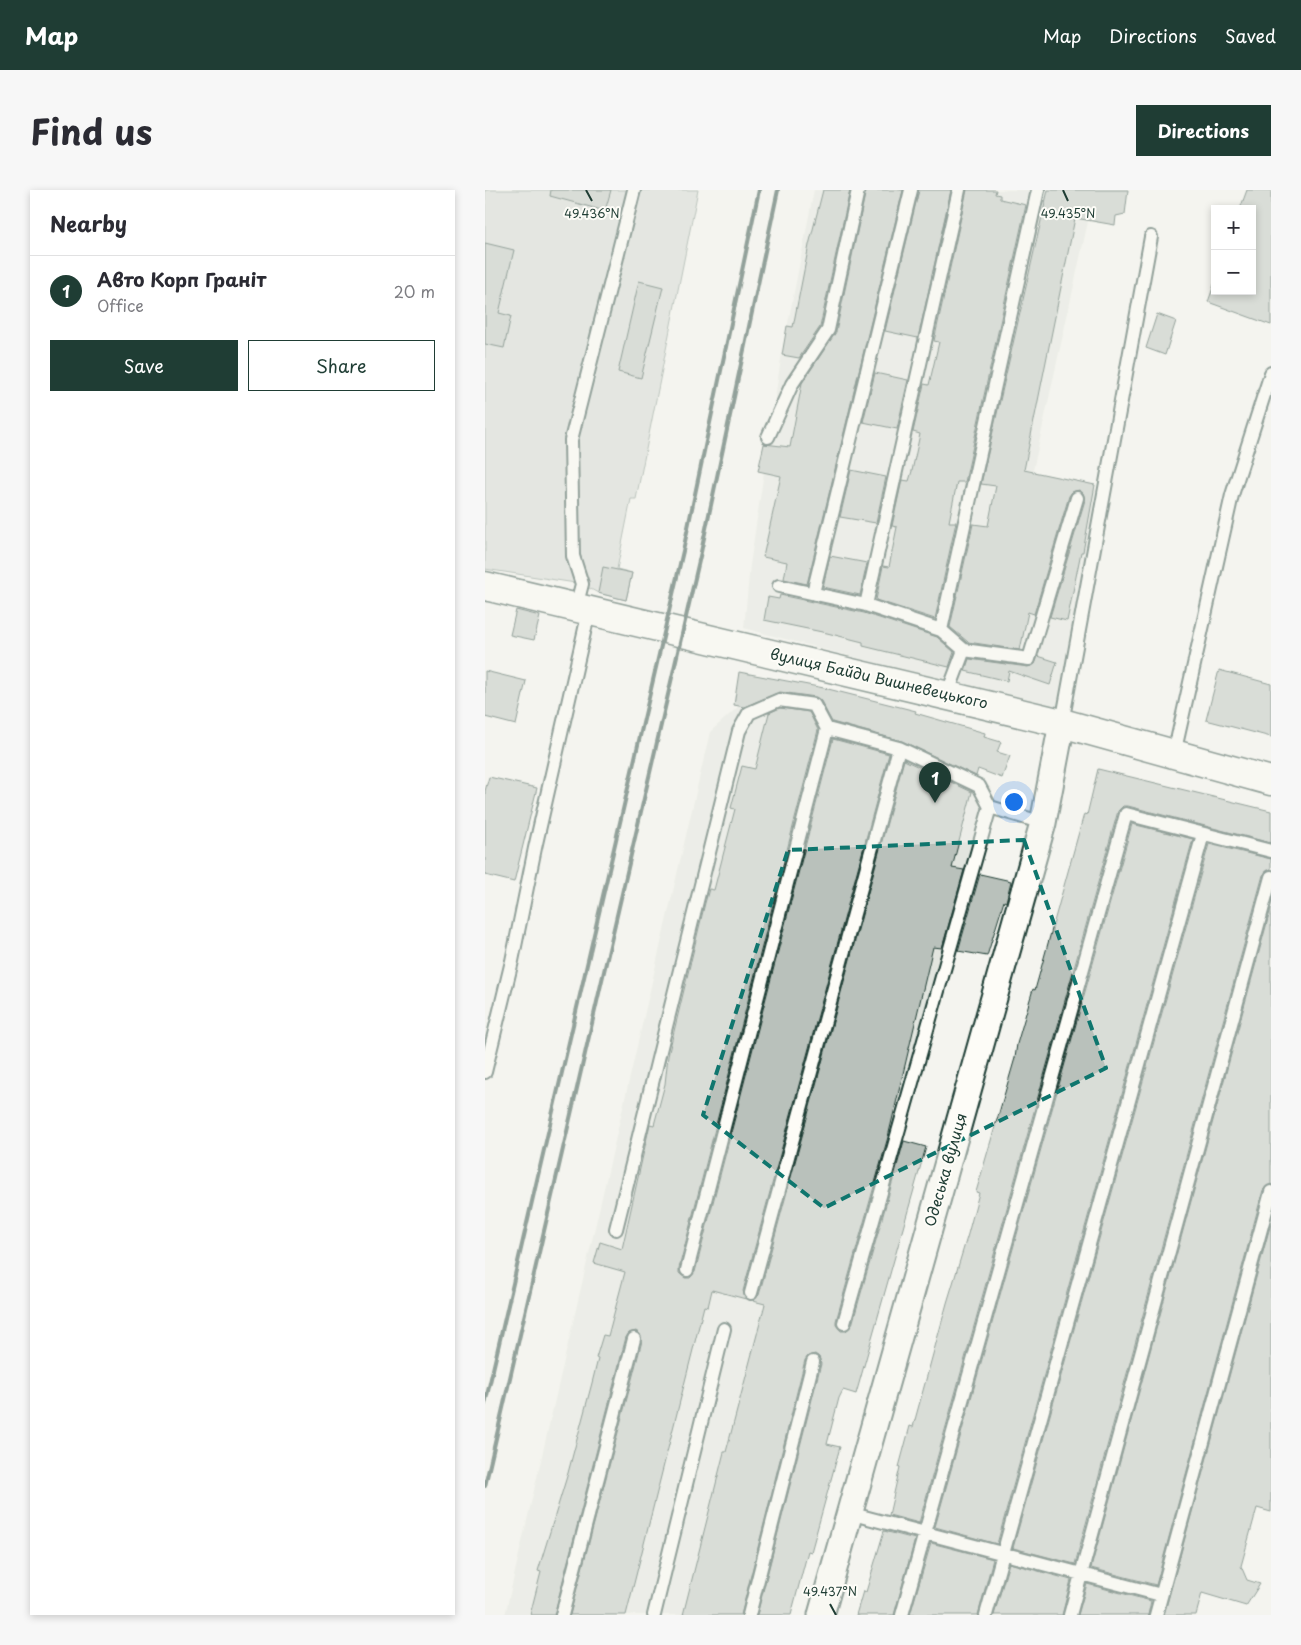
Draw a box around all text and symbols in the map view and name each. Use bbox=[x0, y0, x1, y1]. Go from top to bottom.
text: Map bbox=[25, 17, 78, 53]
text: Map bbox=[1043, 22, 1081, 49]
text: Directions bbox=[1109, 22, 1197, 49]
text: Saved bbox=[1225, 22, 1276, 49]
text: Find us bbox=[30, 104, 152, 157]
button: Directions bbox=[1136, 105, 1271, 156]
text: 49.436°N bbox=[564, 204, 620, 222]
text: 49.435°N bbox=[1041, 204, 1095, 222]
map controls bbox=[1211, 205, 1256, 295]
button: + bbox=[1211, 205, 1256, 250]
text: Nearby bbox=[50, 207, 127, 239]
button: − bbox=[1211, 250, 1256, 295]
text: Авто Корп Граніт bbox=[97, 265, 266, 293]
text: 1 bbox=[62, 279, 70, 303]
text: 20 m bbox=[394, 279, 435, 303]
text: Office bbox=[97, 293, 144, 317]
button: Save bbox=[50, 340, 238, 391]
button: Share bbox=[248, 340, 435, 391]
street label: вулиця Байди Вишневецького bbox=[768, 641, 991, 714]
pin: 1 bbox=[919, 762, 951, 803]
your location bbox=[1001, 789, 1027, 815]
street label: Одеська вулиця bbox=[917, 1110, 972, 1229]
text: 49.437°N bbox=[803, 1582, 857, 1600]

